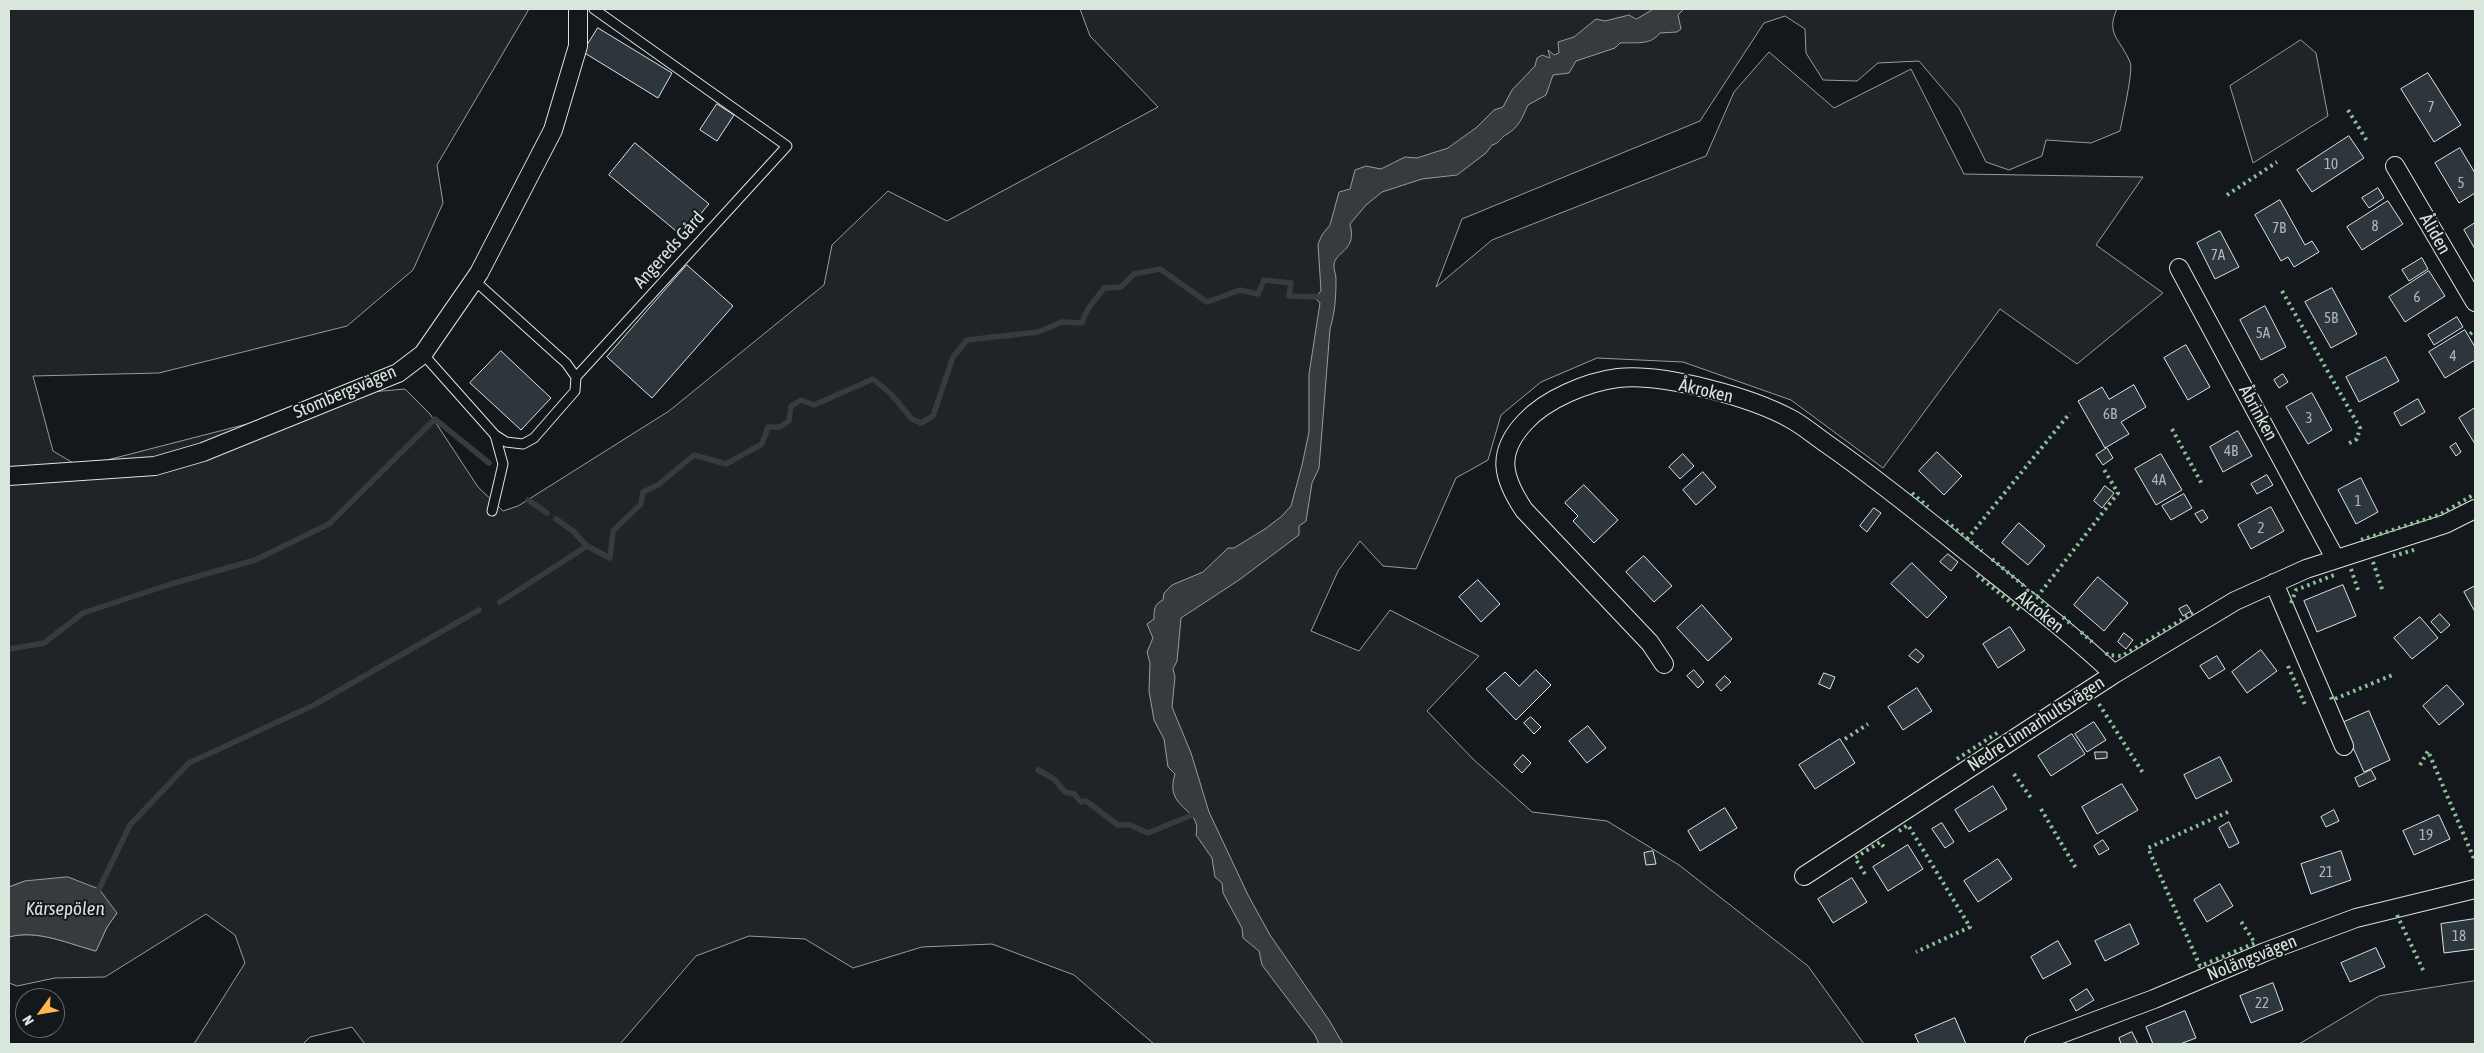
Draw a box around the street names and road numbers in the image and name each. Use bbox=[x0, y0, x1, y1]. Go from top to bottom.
street label: Angereds Gård bbox=[629, 207, 709, 293]
street label: Åliden bbox=[2415, 210, 2455, 258]
street label: Stombergsvägen bbox=[290, 361, 400, 423]
street label: Åkroken bbox=[1677, 374, 1735, 408]
street label: Åbrinken bbox=[2234, 382, 2282, 444]
street label: Åkroken bbox=[2012, 586, 2068, 638]
street label: Nedre Linnarhultsvägen bbox=[1963, 672, 2109, 776]
street label: Nolängsvägen bbox=[2204, 930, 2300, 986]

